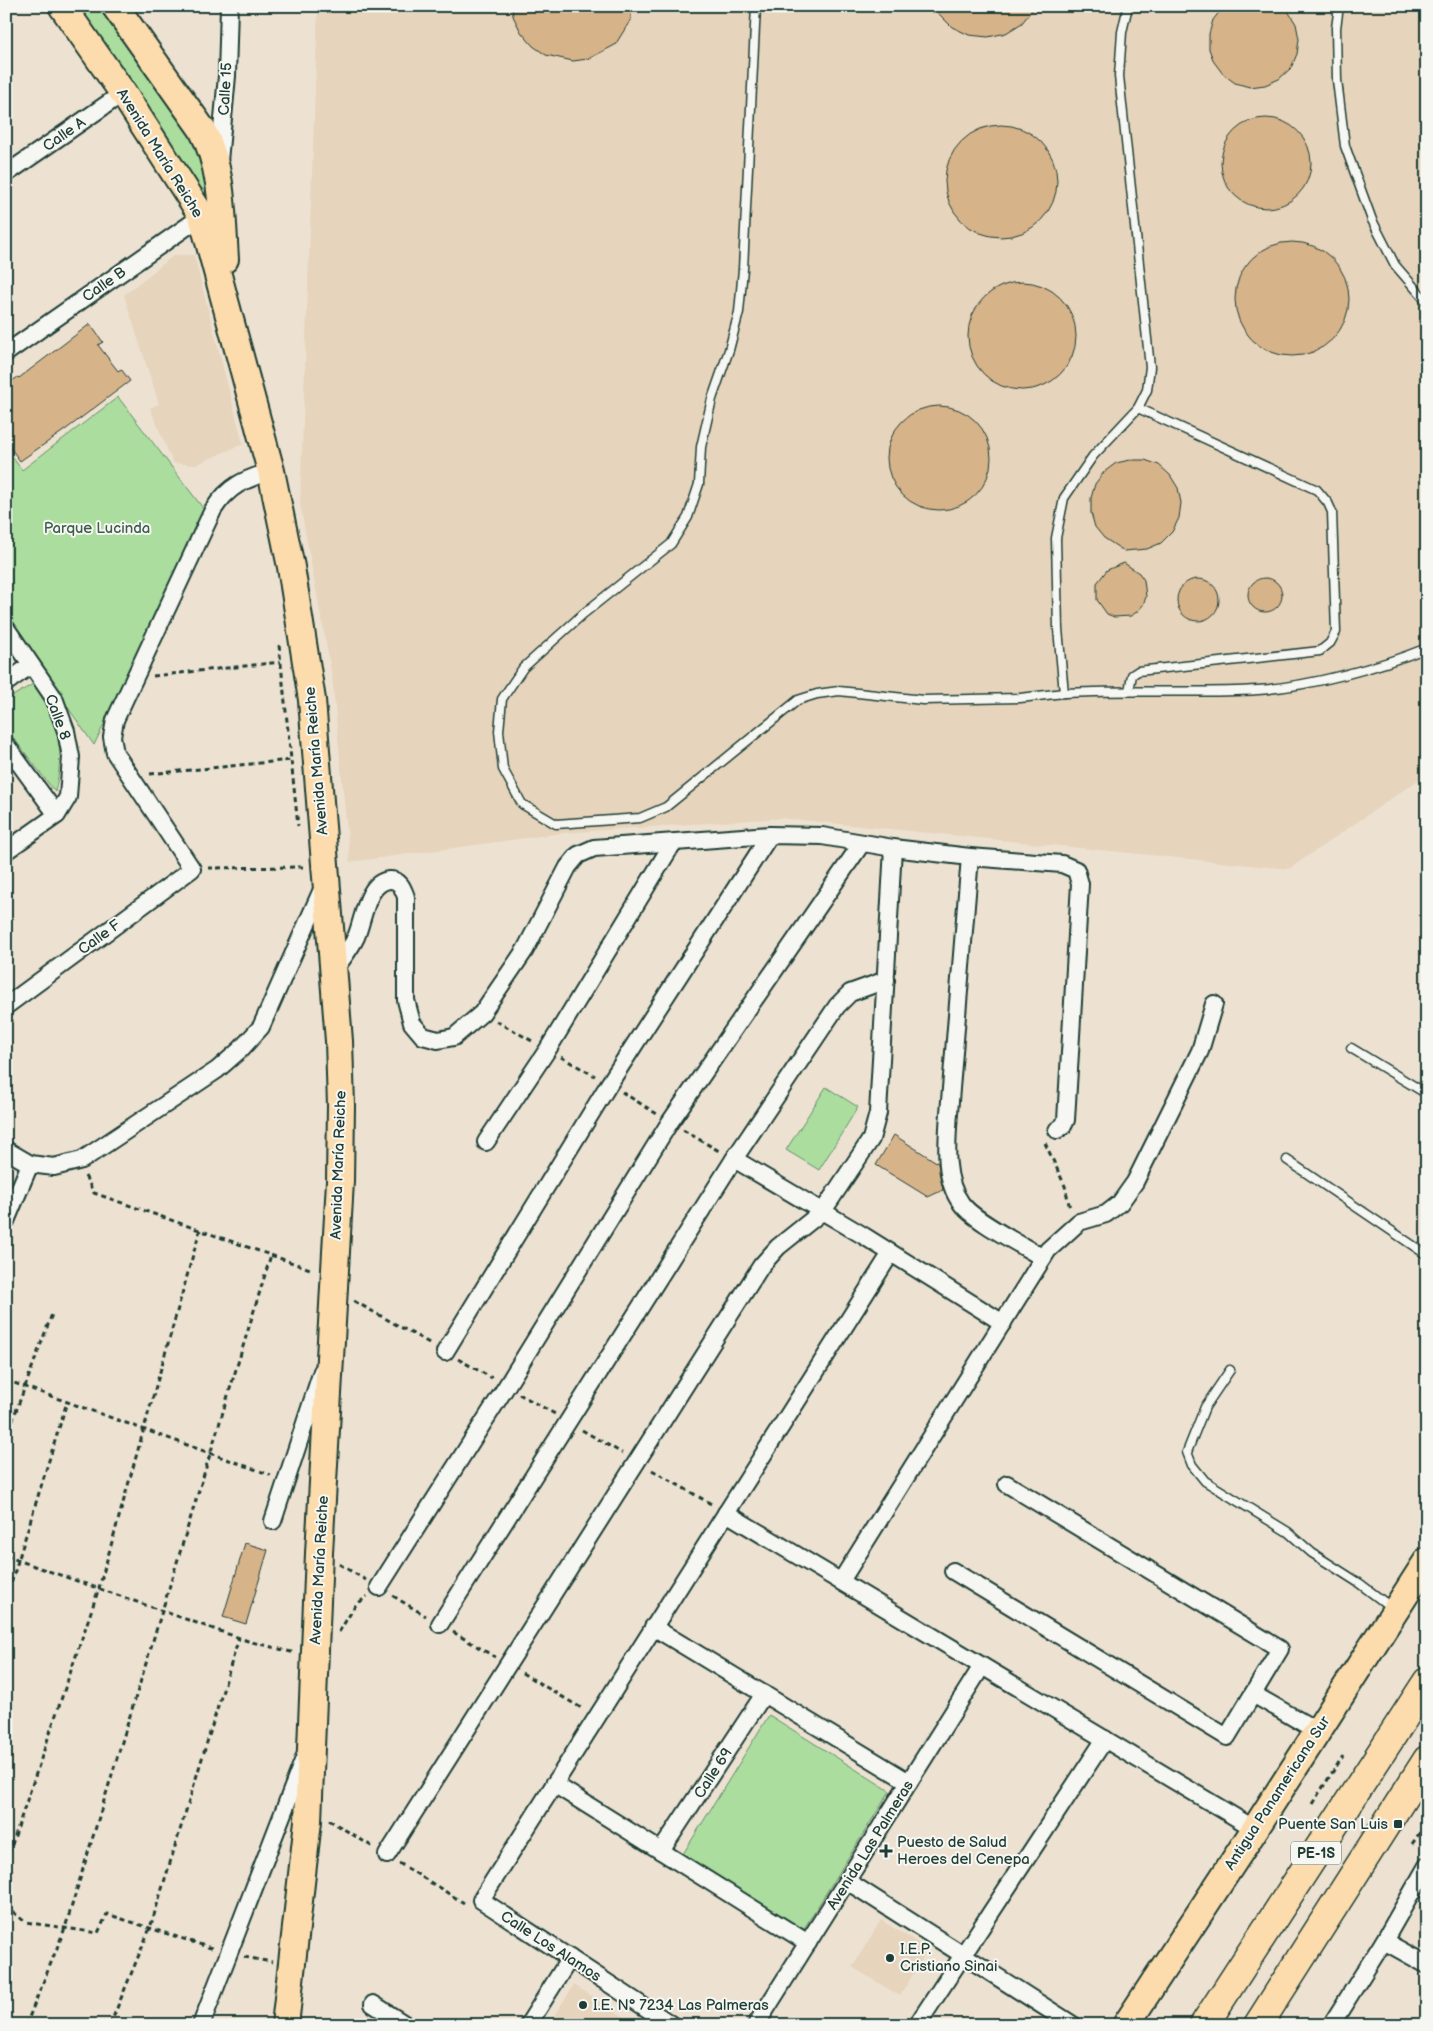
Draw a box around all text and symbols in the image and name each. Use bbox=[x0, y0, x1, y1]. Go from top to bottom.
street label: Calle 15 bbox=[215, 62, 236, 116]
street label: Avenida María Reiche bbox=[112, 85, 207, 222]
street label: Calle A bbox=[39, 112, 90, 156]
street label: Calle B bbox=[79, 263, 130, 306]
park label: Parque Lucinda bbox=[44, 519, 150, 538]
street label: Avenida María Reiche bbox=[301, 686, 332, 836]
street label: Calle 8 bbox=[40, 692, 75, 743]
street label: Calle F bbox=[74, 916, 124, 959]
street label: Avenida María Reiche bbox=[326, 1090, 351, 1240]
street label: Avenida María Reiche bbox=[306, 1495, 333, 1645]
street label: Antigua Panamericana Sur bbox=[1220, 1712, 1335, 1874]
street label: Calle 69 bbox=[690, 1744, 737, 1802]
street label: Avenida Las Palmeras bbox=[823, 1777, 918, 1913]
place label: Puente San Luis bbox=[1278, 1815, 1389, 1834]
marker: Puente San Luis bbox=[1392, 1818, 1404, 1830]
place label: Puesto de Salud Heroes del Cenepa bbox=[897, 1833, 1030, 1869]
road number: PE-1S bbox=[1291, 1842, 1341, 1865]
marker: Puesto de Salud Heroes del Cenepa bbox=[879, 1844, 893, 1858]
street label: Calle Los Alamos bbox=[497, 1907, 605, 1986]
place label: I.E.P. Cristiano Sinai bbox=[900, 1940, 997, 1976]
marker: I.E.P. Cristiano Sinai bbox=[884, 1952, 896, 1964]
place label: I.E. N° 7234 Las Palmeras bbox=[593, 1996, 769, 2015]
marker: I.E. N° 7234 Las Palmeras bbox=[577, 1999, 589, 2011]

